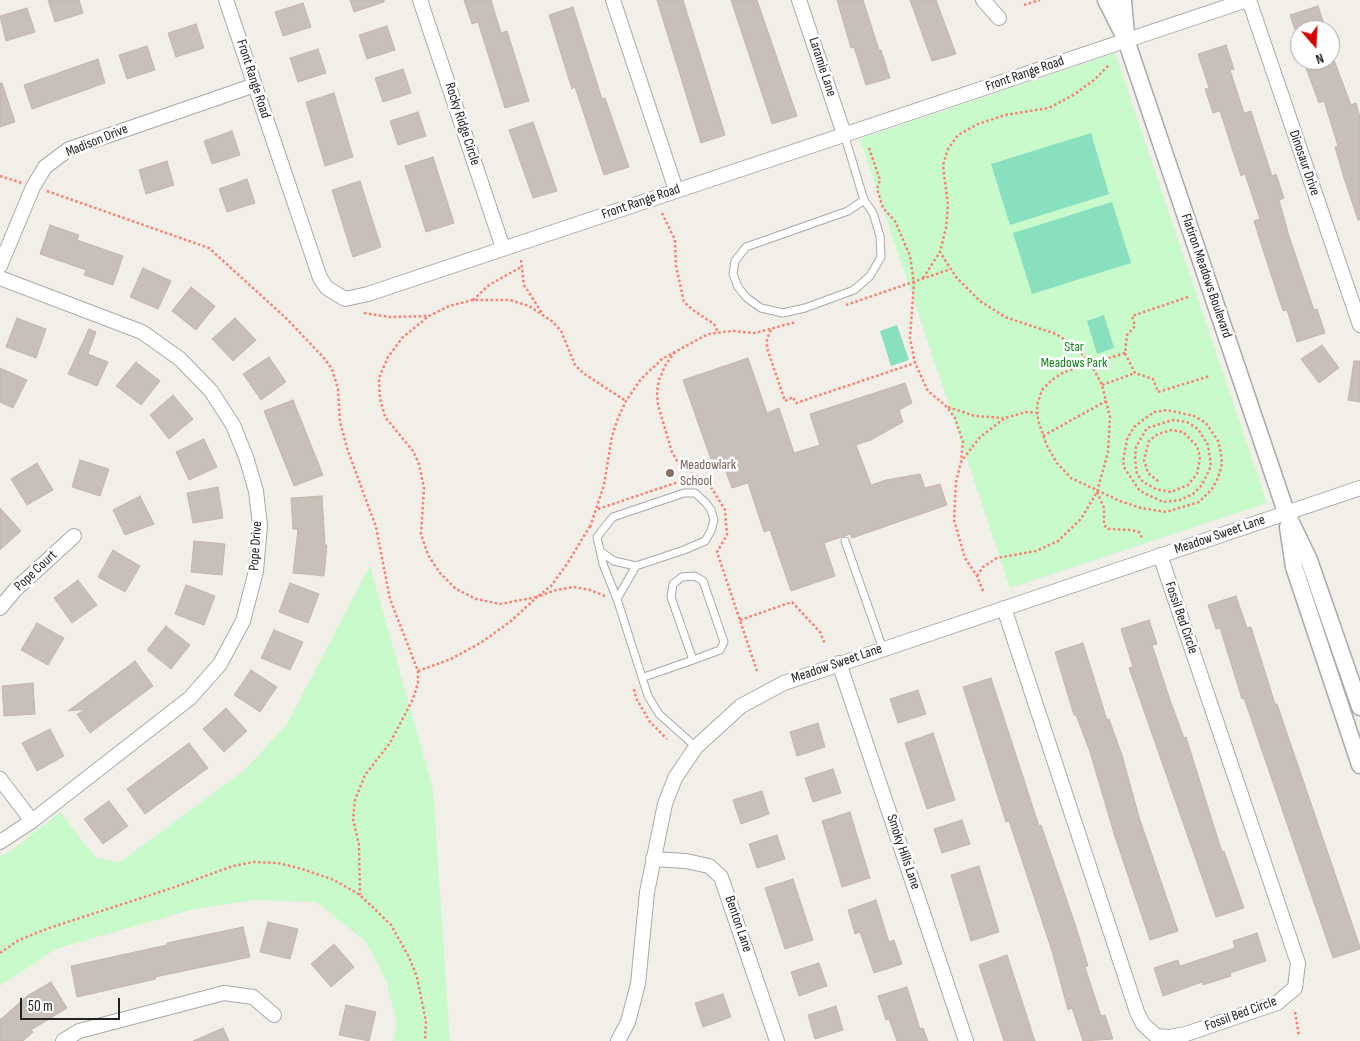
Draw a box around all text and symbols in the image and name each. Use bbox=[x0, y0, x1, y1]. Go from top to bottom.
north arrow bbox=[1290, 20, 1340, 70]
street label: Laramie Lane bbox=[805, 35, 839, 99]
street label: Front Range Road bbox=[232, 37, 274, 121]
text: N bbox=[1313, 49, 1326, 68]
street label: Front Range Road bbox=[984, 53, 1066, 95]
street label: Rocky Ridge Circle bbox=[441, 81, 483, 167]
street label: Madison Drive bbox=[63, 121, 131, 161]
street label: Dinosaur Drive bbox=[1285, 128, 1323, 198]
street label: Front Range Road bbox=[600, 181, 682, 223]
street label: Flatiron Meadows Boulevard bbox=[1177, 212, 1235, 340]
park label: Star Meadows Park bbox=[1041, 339, 1107, 372]
place label: Meadowlark School bbox=[680, 457, 736, 490]
marker: Meadowlark School bbox=[664, 467, 676, 479]
street label: Meadow Sweet Lane bbox=[1172, 512, 1268, 558]
street label: Pope Drive bbox=[246, 521, 266, 571]
street label: Pope Court bbox=[11, 547, 61, 595]
street label: Fossil Bed Circle bbox=[1161, 580, 1201, 656]
street label: Meadow Sweet Lane bbox=[789, 641, 885, 687]
street label: Smoky Hills Lane bbox=[882, 812, 924, 892]
street label: Benton Lane bbox=[721, 894, 755, 954]
scale bar bbox=[22, 988, 122, 1020]
street label: Fossil Bed Circle bbox=[1203, 993, 1279, 1035]
text: 50 m bbox=[28, 997, 53, 1016]

